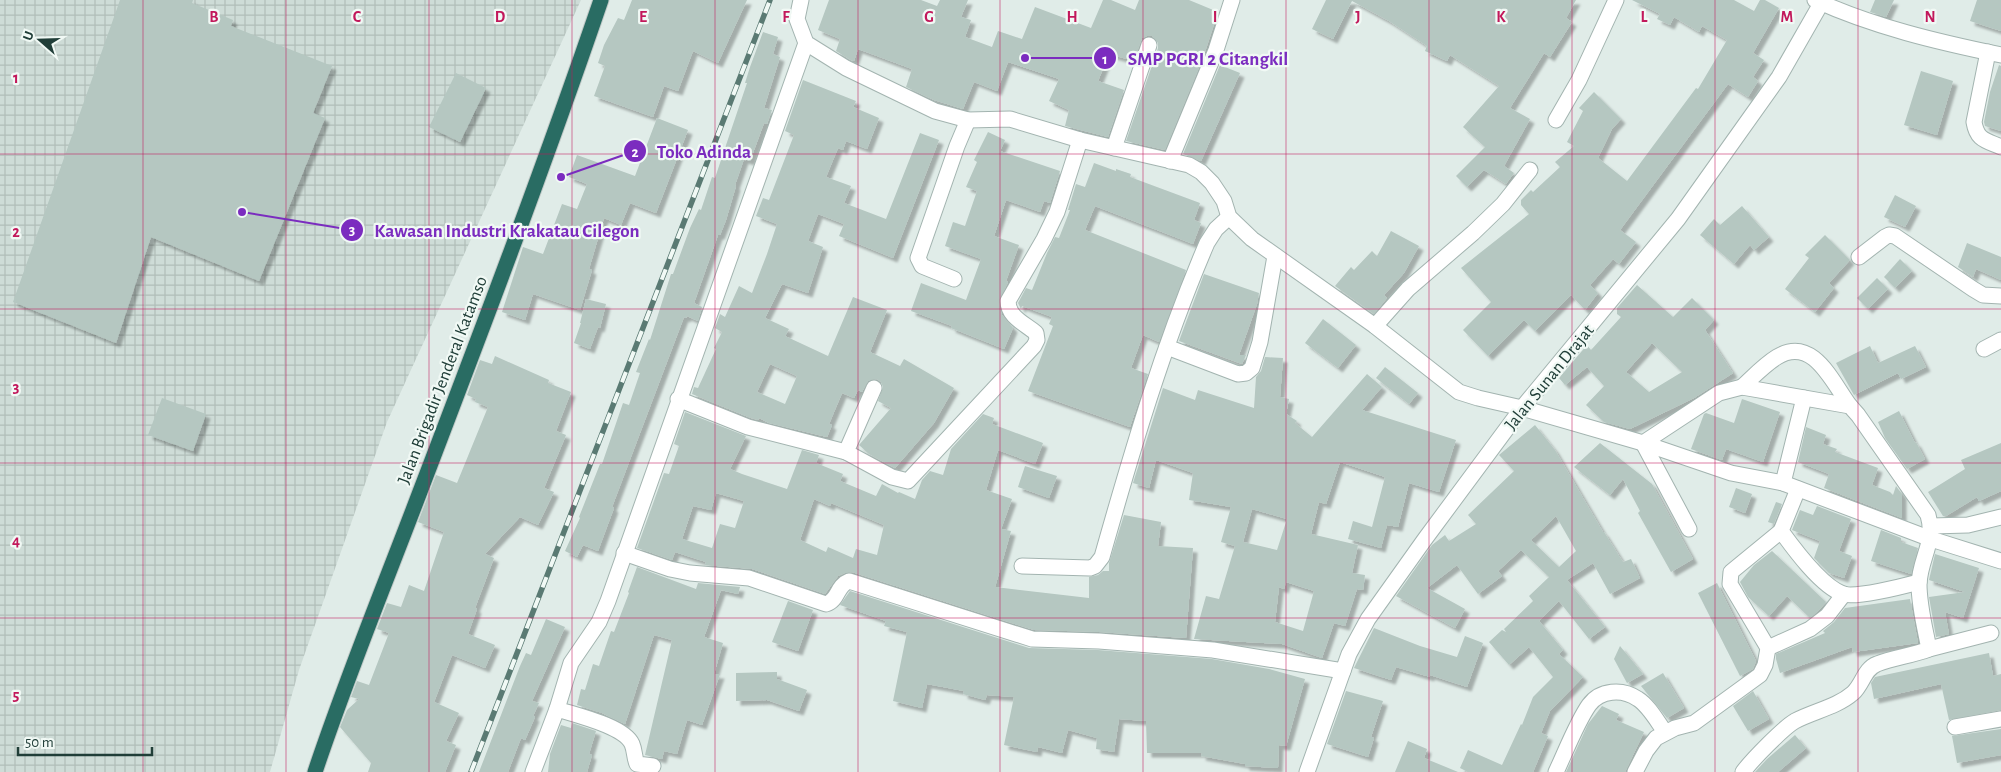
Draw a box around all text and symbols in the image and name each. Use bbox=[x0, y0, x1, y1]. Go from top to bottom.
text: B bbox=[209, 9, 219, 25]
text: C bbox=[353, 9, 362, 25]
text: D bbox=[495, 9, 506, 25]
text: E bbox=[639, 9, 647, 25]
text: F bbox=[782, 9, 790, 25]
text: G bbox=[924, 9, 934, 25]
text: H bbox=[1066, 9, 1078, 25]
text: I bbox=[1213, 9, 1217, 25]
text: J bbox=[1355, 9, 1361, 25]
text: K bbox=[1496, 9, 1506, 25]
text: L bbox=[1641, 9, 1648, 25]
text: M bbox=[1781, 9, 1793, 25]
text: N bbox=[1924, 9, 1936, 25]
north arrow bbox=[15, 15, 65, 65]
text: U bbox=[21, 29, 37, 42]
callout: SMP PGRI 2 Citangkil bbox=[1093, 41, 1298, 75]
text: SMP PGRI 2 Citangkil bbox=[1128, 50, 1288, 69]
text: 1 bbox=[1102, 52, 1108, 67]
text: 1 bbox=[13, 70, 19, 86]
callout: Toko Adinda bbox=[622, 134, 762, 168]
text: Toko Adinda bbox=[657, 143, 751, 162]
text: 2 bbox=[631, 145, 639, 160]
callout: Kawasan Industri Krakatau Cilegon bbox=[339, 213, 649, 247]
text: Kawasan Industri Krakatau Cilegon bbox=[374, 222, 640, 241]
text: 3 bbox=[349, 223, 355, 238]
text: 2 bbox=[12, 224, 20, 240]
street label: Jalan Brigadir Jenderal Katamso bbox=[395, 274, 491, 487]
street label: Jalan Sunan Drajat bbox=[1502, 321, 1598, 434]
text: 3 bbox=[13, 379, 20, 395]
text: 4 bbox=[12, 533, 20, 549]
text: 5 bbox=[13, 687, 20, 703]
scale bar bbox=[18, 724, 151, 756]
text: 50 m bbox=[25, 735, 54, 750]

